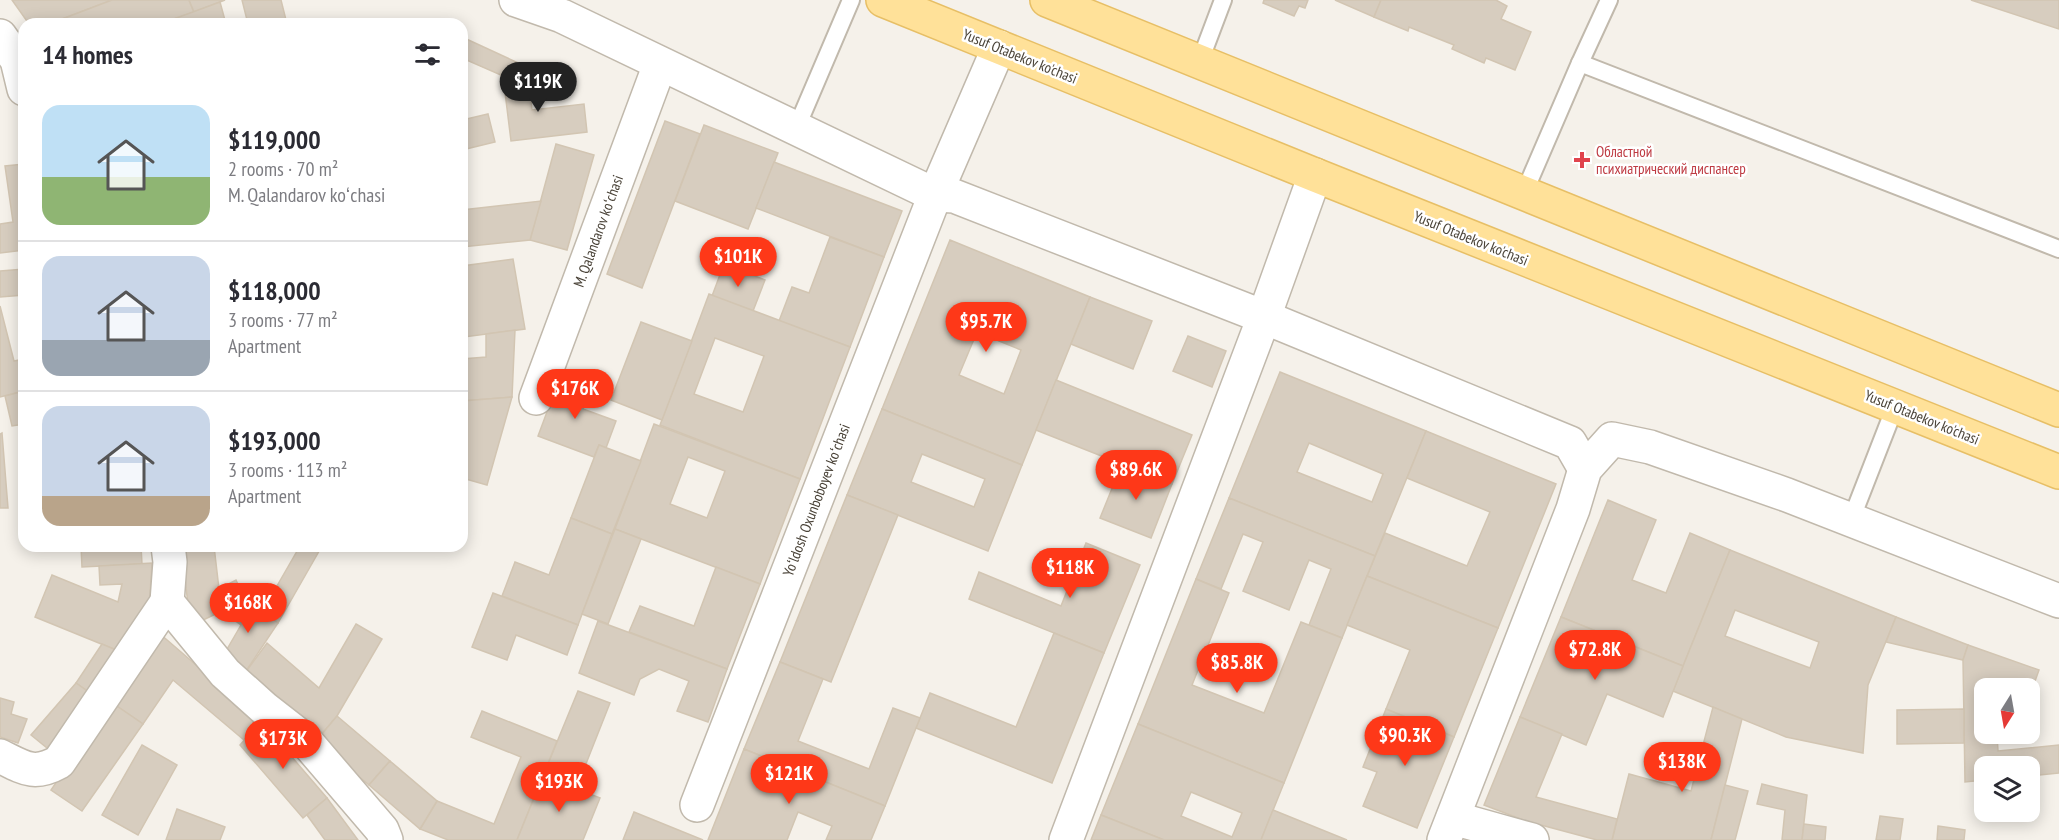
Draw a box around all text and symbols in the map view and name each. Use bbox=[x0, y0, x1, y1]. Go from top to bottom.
street label: Yusuf Otabekov ko'chasi bbox=[960, 24, 1080, 88]
text: 14 homes bbox=[42, 38, 133, 71]
icon: filters bbox=[411, 38, 444, 71]
pin: $119K bbox=[496, 62, 580, 113]
text: $119K bbox=[514, 68, 562, 94]
text: $119,000 bbox=[228, 123, 321, 156]
icon: home bbox=[90, 129, 162, 201]
place label: Областной психиатрический диспансер bbox=[1596, 142, 1746, 178]
marker: Областной психиатрический диспансер bbox=[1573, 151, 1591, 169]
text: 2 rooms · 70 m² bbox=[228, 156, 338, 182]
street label: M. Qalandarov koʻchasi bbox=[569, 172, 627, 290]
text: M. Qalandarov koʻchasi bbox=[228, 182, 385, 208]
street label: Yusuf Otabekov ko'chasi bbox=[1411, 206, 1531, 270]
pin: $101K bbox=[696, 237, 780, 288]
text: $101K bbox=[714, 243, 762, 269]
text: $118,000 bbox=[228, 274, 321, 307]
icon: home bbox=[90, 280, 162, 352]
pin: $95.7K bbox=[937, 302, 1035, 353]
text: 3 rooms · 77 m² bbox=[228, 307, 338, 333]
text: $95.7K bbox=[960, 308, 1012, 334]
text: Apartment bbox=[228, 333, 301, 359]
pin: $176K bbox=[533, 369, 617, 420]
text: $176K bbox=[551, 375, 599, 401]
street label: Yusuf Otabekov ko'chasi bbox=[1862, 385, 1982, 449]
street label: Yoʻldosh Oxunboboyev koʻchasi bbox=[778, 421, 854, 579]
text: $193,000 bbox=[228, 424, 321, 457]
icon: home bbox=[90, 430, 162, 502]
pin: $89.6K bbox=[1087, 450, 1185, 501]
text: $89.6K bbox=[1110, 456, 1162, 482]
text: 3 rooms · 113 m² bbox=[228, 457, 347, 483]
text: Apartment bbox=[228, 483, 301, 509]
pin: $118K bbox=[1028, 548, 1112, 599]
text: $118K bbox=[1046, 554, 1094, 580]
pin: $168K bbox=[206, 583, 290, 634]
text: $168K bbox=[224, 589, 272, 615]
pin: $72.8K bbox=[1546, 630, 1644, 681]
text: $72.8K bbox=[1569, 636, 1621, 662]
pin: $85.8K bbox=[1188, 643, 1286, 694]
text: $85.8K bbox=[1211, 649, 1263, 675]
north arrow bbox=[1974, 678, 2040, 744]
map controls bbox=[1974, 678, 2040, 822]
pin: $90.3K bbox=[1356, 716, 1454, 767]
pin: $173K bbox=[241, 719, 325, 770]
text: $90.3K bbox=[1379, 722, 1431, 748]
text: $173K bbox=[259, 725, 307, 751]
pin: $138K bbox=[1640, 742, 1724, 793]
text: $138K bbox=[1658, 748, 1706, 774]
pin: $121K bbox=[747, 754, 831, 805]
button: layers bbox=[1974, 756, 2040, 822]
text: $121K bbox=[765, 760, 813, 786]
pin: $193K bbox=[517, 762, 601, 813]
text: $193K bbox=[535, 768, 583, 794]

